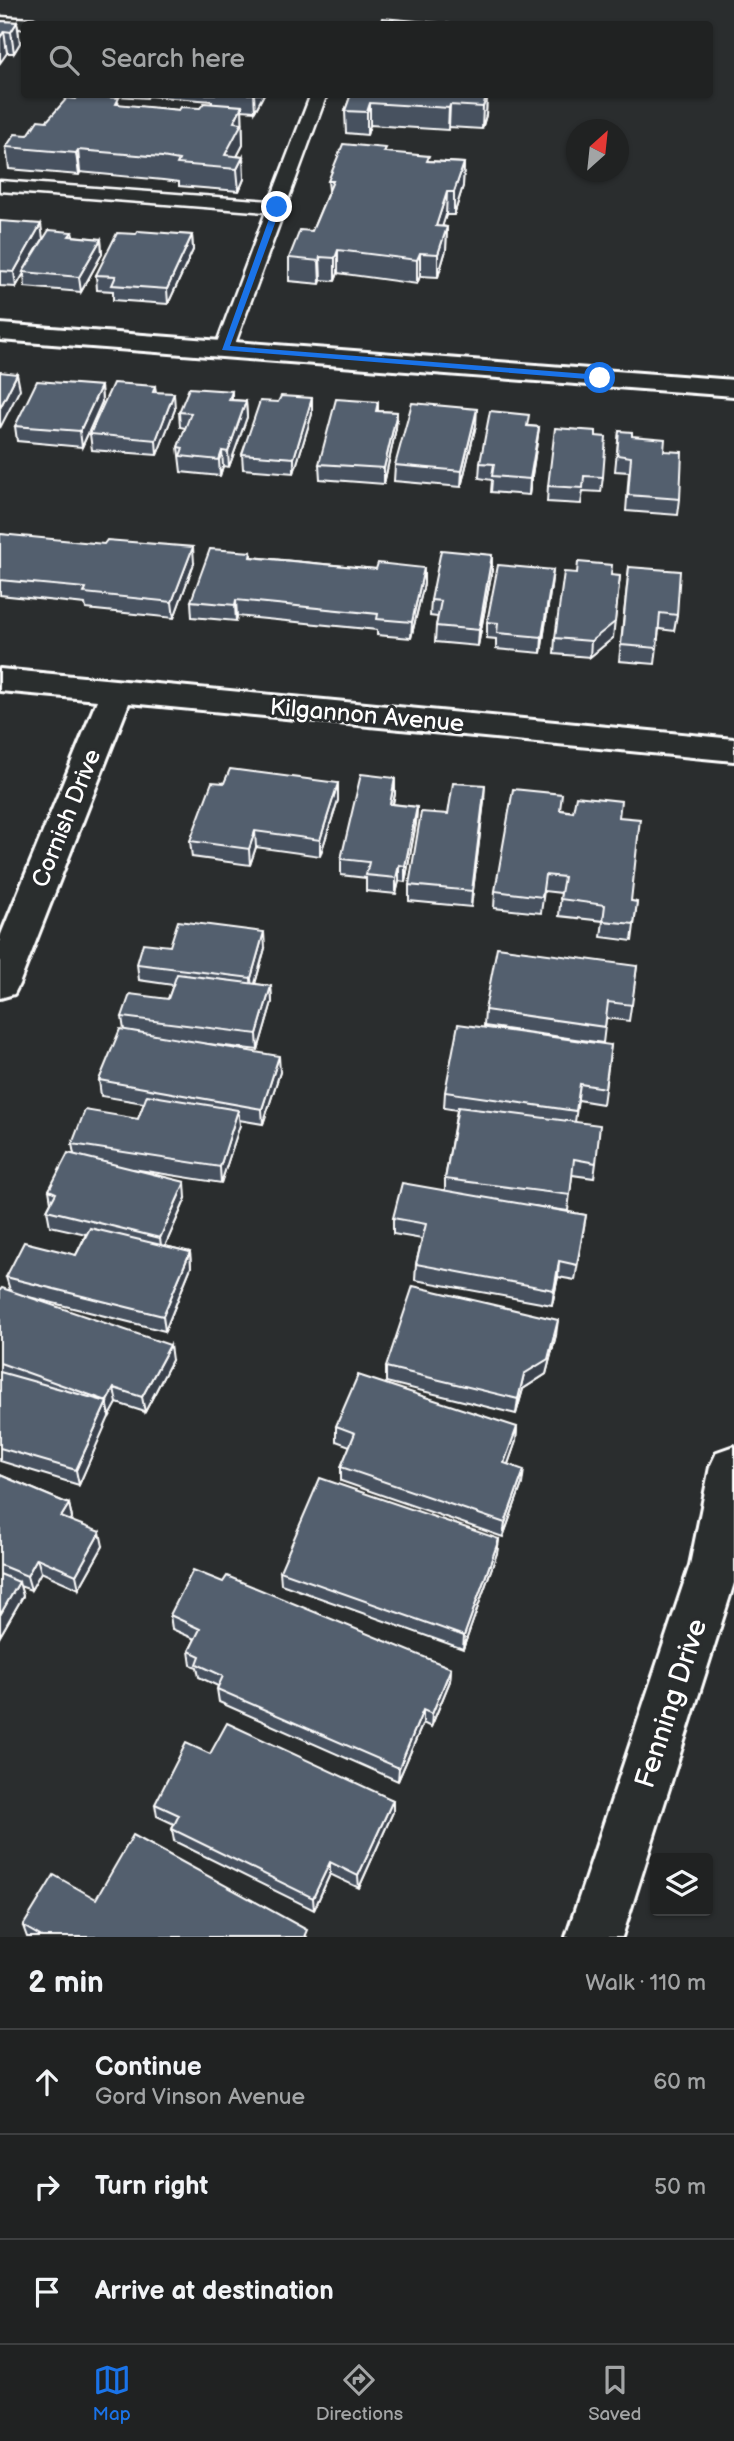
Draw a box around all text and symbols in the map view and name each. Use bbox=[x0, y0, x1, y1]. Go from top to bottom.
search box bbox=[21, 21, 713, 98]
icon: search bbox=[45, 41, 83, 79]
text: Search here bbox=[101, 44, 245, 75]
north arrow bbox=[566, 119, 629, 182]
route end bbox=[261, 191, 292, 222]
route start bbox=[584, 362, 615, 393]
street label: Kilgannon Avenue bbox=[269, 693, 465, 738]
street label: Cornish Drive bbox=[26, 745, 107, 892]
street label: Fenning Drive bbox=[629, 1615, 714, 1792]
map controls bbox=[650, 1853, 713, 1916]
button: layers bbox=[650, 1853, 713, 1916]
text: 2 min bbox=[28, 1965, 104, 2001]
text: Walk · 110 m bbox=[585, 1969, 706, 1997]
text: Continue bbox=[95, 2052, 202, 2083]
icon: ahead bbox=[28, 2063, 66, 2101]
text: 60 m bbox=[653, 2068, 706, 2096]
text: Gord Vinson Avenue bbox=[95, 2083, 305, 2111]
icon: right bbox=[28, 2168, 66, 2206]
text: Turn right bbox=[95, 2171, 208, 2202]
text: 50 m bbox=[654, 2173, 706, 2201]
icon: arrive bbox=[28, 2273, 66, 2311]
text: Arrive at destination bbox=[95, 2276, 334, 2307]
tab: Map bbox=[93, 2361, 131, 2426]
tab: Directions bbox=[316, 2361, 403, 2426]
tab: Saved bbox=[588, 2361, 641, 2426]

